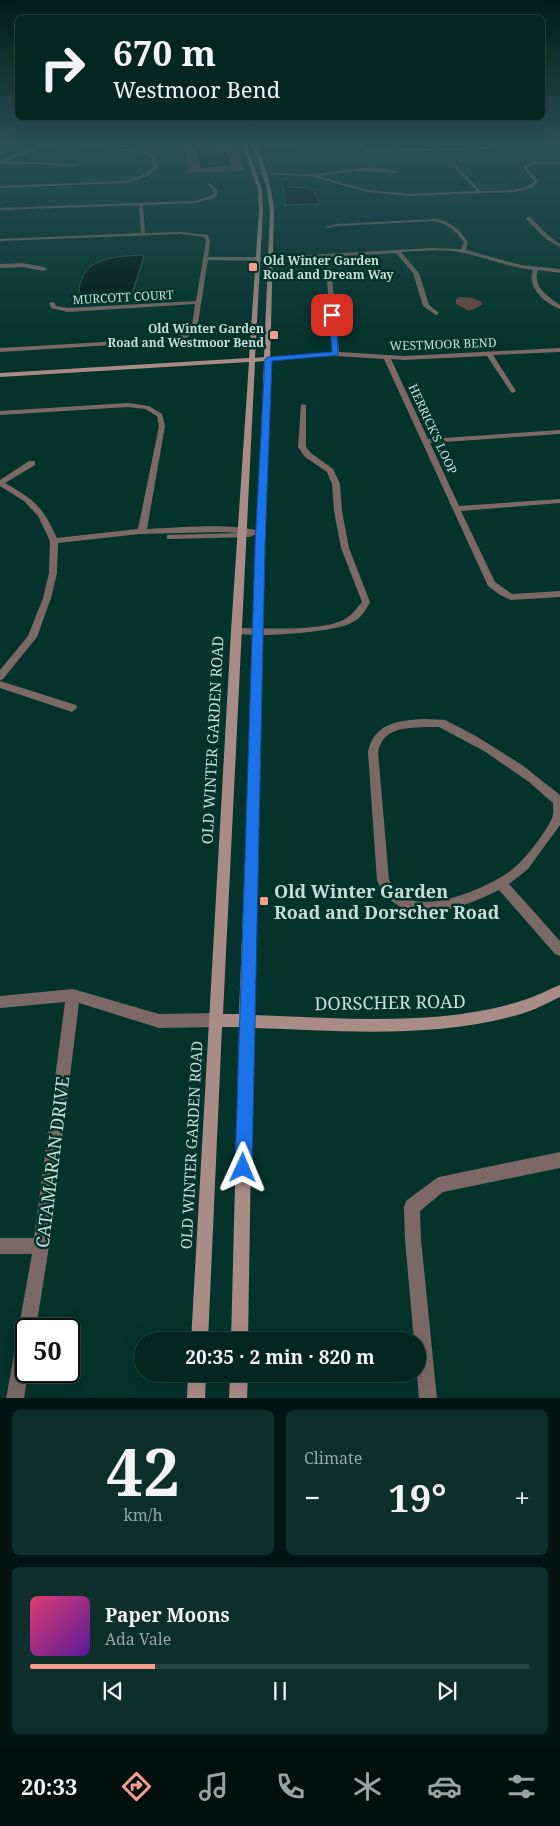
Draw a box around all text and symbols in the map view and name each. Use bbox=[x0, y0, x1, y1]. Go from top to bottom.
text: 670 m bbox=[113, 29, 216, 76]
icon: right bbox=[30, 35, 95, 100]
text: Westmoor Bend bbox=[113, 74, 280, 104]
place label: Old Winter Garden Road and Dream Way bbox=[263, 252, 394, 283]
marker: Old Winter Garden Road and Dream Way bbox=[247, 261, 259, 273]
street label: MURCOTT COURT bbox=[72, 286, 175, 308]
pin bbox=[311, 294, 353, 336]
icon: arrive bbox=[318, 301, 346, 329]
place label: Old Winter Garden Road and Westmoor Bend bbox=[108, 320, 264, 351]
marker: Old Winter Garden Road and Westmoor Bend bbox=[268, 329, 280, 341]
street label: WESTMOOR BEND bbox=[389, 334, 497, 354]
street label: HERRICK'S LOOP bbox=[405, 381, 461, 477]
street label: OLD WINTER GARDEN ROAD bbox=[197, 635, 227, 845]
place label: Old Winter Garden Road and Dorscher Road bbox=[274, 879, 500, 924]
marker: Old Winter Garden Road and Dorscher Road bbox=[258, 895, 270, 907]
street label: DORSCHER ROAD bbox=[314, 989, 466, 1015]
street label: OLD WINTER GARDEN ROAD bbox=[176, 1040, 206, 1250]
street label: CATAMARAN DRIVE bbox=[30, 1075, 74, 1249]
position arrow bbox=[216, 1141, 268, 1193]
speed limit sign: 50 bbox=[15, 1318, 80, 1383]
text: 20:35 · 2 min · 820 m bbox=[185, 1344, 375, 1370]
text: 42 bbox=[106, 1427, 180, 1515]
text: Climate bbox=[304, 1447, 362, 1469]
text: 19° bbox=[388, 1471, 446, 1523]
text: − bbox=[304, 1478, 320, 1516]
text: + bbox=[514, 1478, 530, 1516]
text: km/h bbox=[123, 1504, 163, 1526]
text: Paper Moons bbox=[105, 1602, 230, 1628]
text: Ada Vale bbox=[105, 1628, 171, 1650]
icon: previous bbox=[99, 1677, 127, 1705]
icon: pause bbox=[266, 1677, 294, 1705]
icon: next bbox=[433, 1677, 461, 1705]
icon: directions bbox=[119, 1769, 154, 1804]
icon: music bbox=[196, 1769, 231, 1804]
icon: phone bbox=[273, 1769, 308, 1804]
icon: climate bbox=[350, 1769, 385, 1804]
icon: car bbox=[427, 1769, 462, 1804]
icon: filters bbox=[504, 1769, 539, 1804]
text: 20:33 bbox=[21, 1771, 77, 1801]

